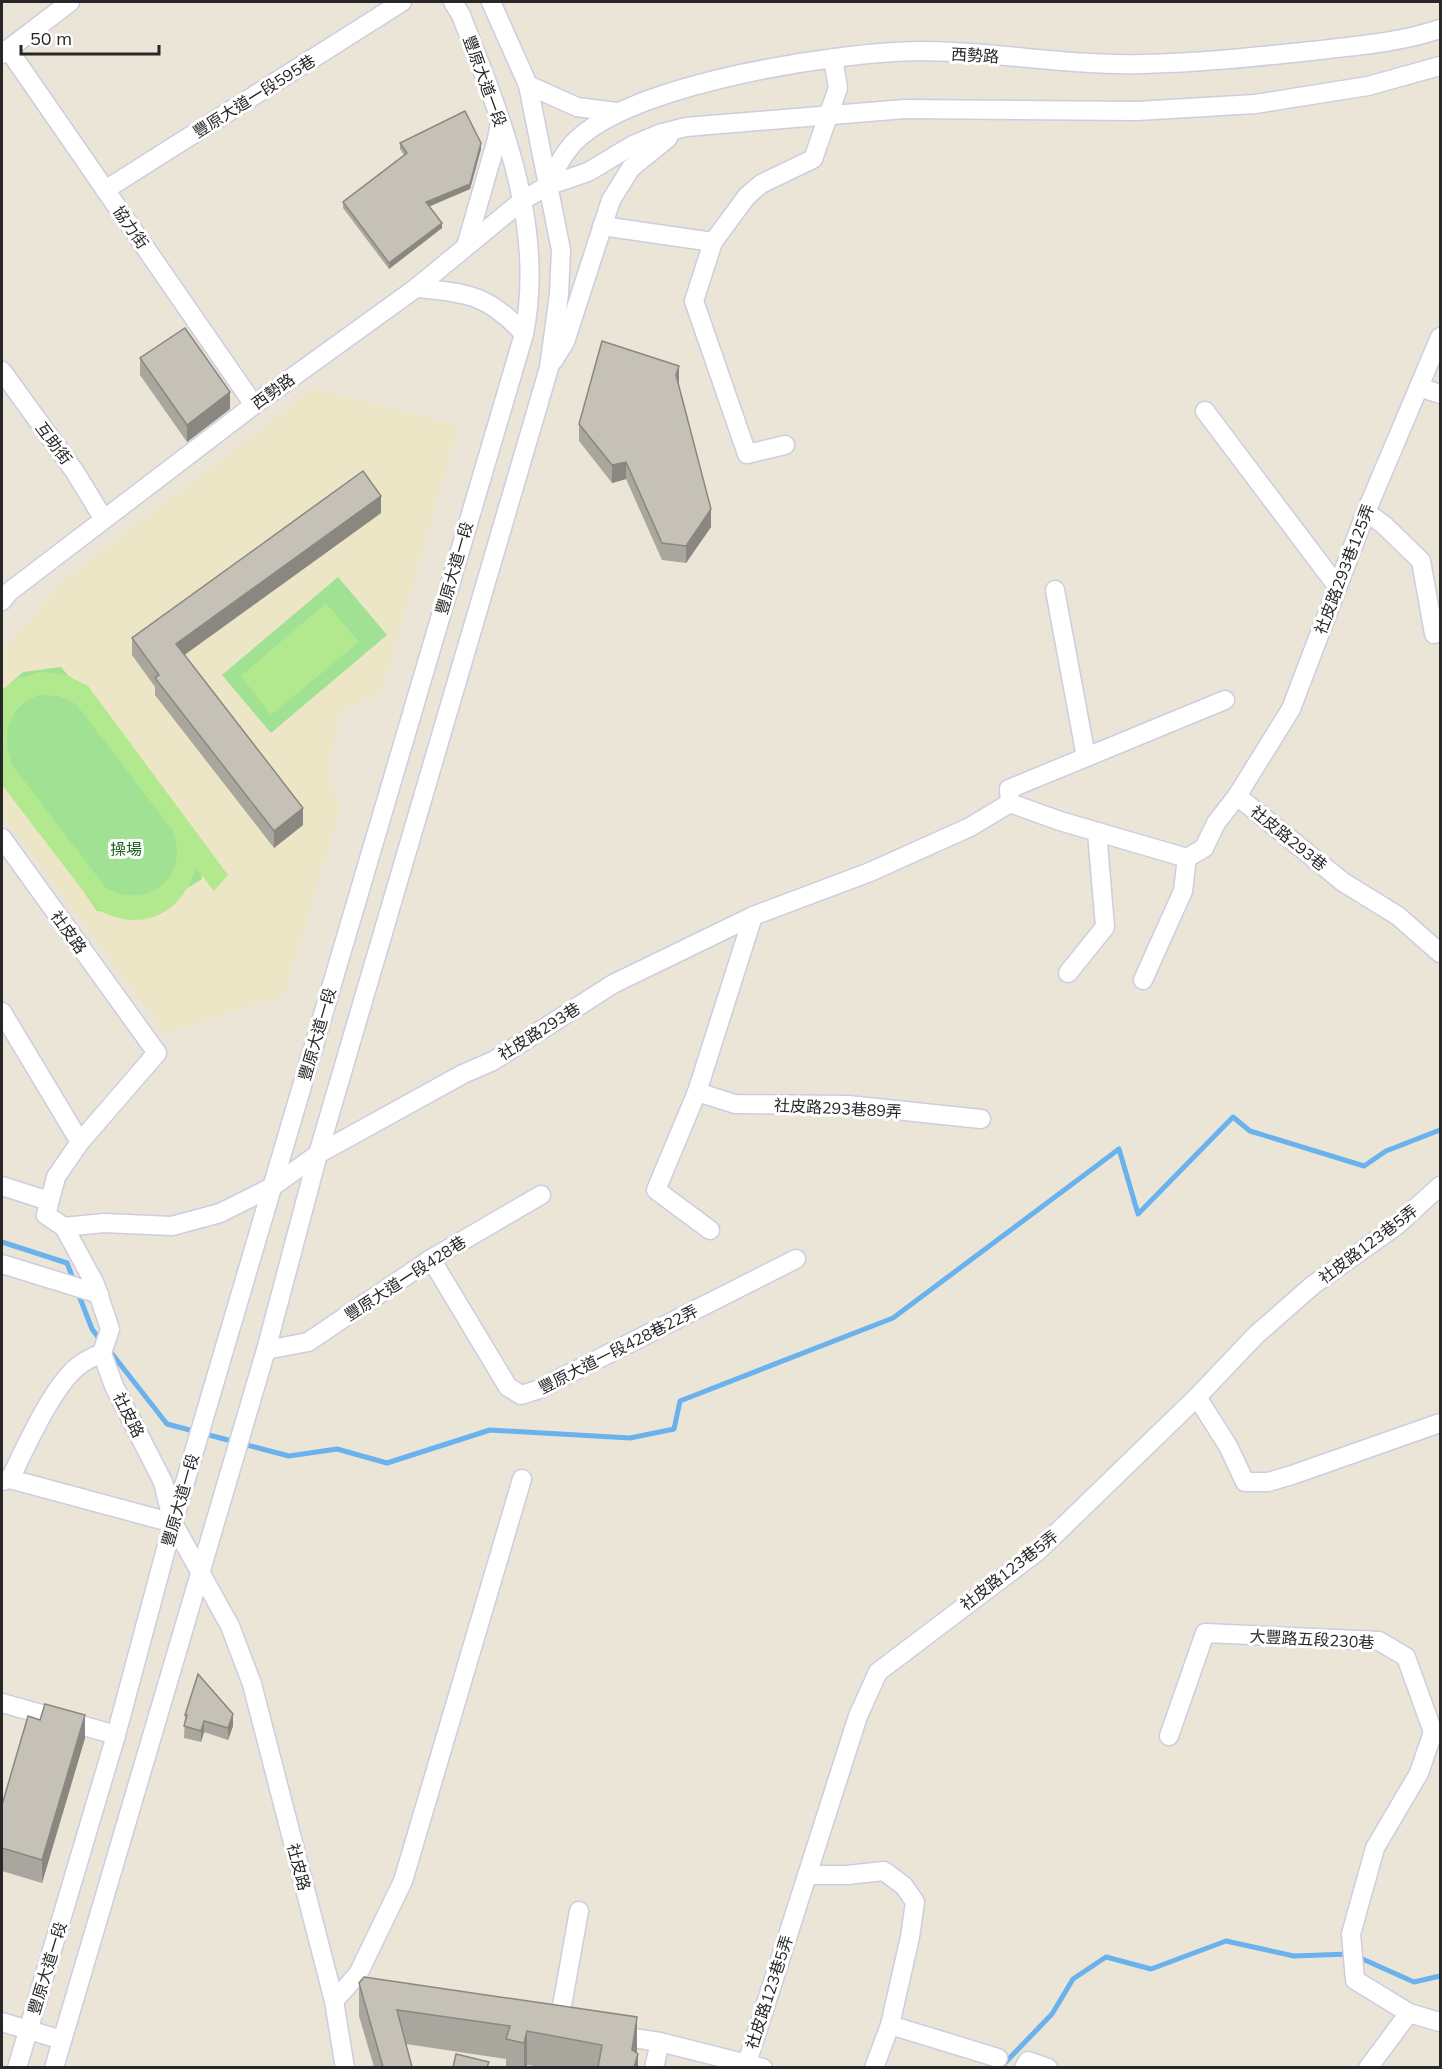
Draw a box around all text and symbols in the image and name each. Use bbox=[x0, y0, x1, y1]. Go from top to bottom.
scale bar bbox=[21, 18, 159, 56]
text: 50 m bbox=[30, 27, 72, 50]
street label: 豐原大道一段 bbox=[459, 32, 511, 130]
street label: 西勢路 bbox=[951, 44, 999, 66]
street label: 豐原大道一段595巷 bbox=[189, 50, 319, 142]
street label: 協力街 bbox=[109, 202, 153, 252]
street label: 西勢路 bbox=[248, 369, 298, 413]
street label: 互助街 bbox=[32, 418, 76, 468]
street label: 社皮路293巷125弄 bbox=[1310, 501, 1378, 637]
street label: 豐原大道一段 bbox=[431, 519, 477, 617]
street label: 社皮路293巷 bbox=[1247, 801, 1331, 875]
park label: 操場 bbox=[110, 839, 142, 859]
street label: 社皮路 bbox=[47, 907, 91, 957]
street label: 豐原大道一段 bbox=[294, 985, 340, 1083]
street label: 社皮路293巷 bbox=[494, 998, 584, 1064]
street label: 社皮路293巷89弄 bbox=[774, 1095, 902, 1121]
street label: 社皮路123巷5弄 bbox=[1315, 1200, 1421, 1288]
street label: 豐原大道一段428巷 bbox=[341, 1231, 469, 1325]
street label: 豐原大道一段428巷22弄 bbox=[535, 1300, 701, 1398]
street label: 社皮路 bbox=[109, 1389, 149, 1441]
street label: 豐原大道一段 bbox=[157, 1451, 203, 1549]
street label: 社皮路123巷5弄 bbox=[956, 1526, 1062, 1614]
street label: 大豐路五段230巷 bbox=[1249, 1626, 1375, 1652]
street label: 社皮路 bbox=[283, 1841, 315, 1893]
street label: 豐原大道一段 bbox=[23, 1919, 71, 2017]
street label: 社皮路123巷5弄 bbox=[741, 1933, 797, 2051]

